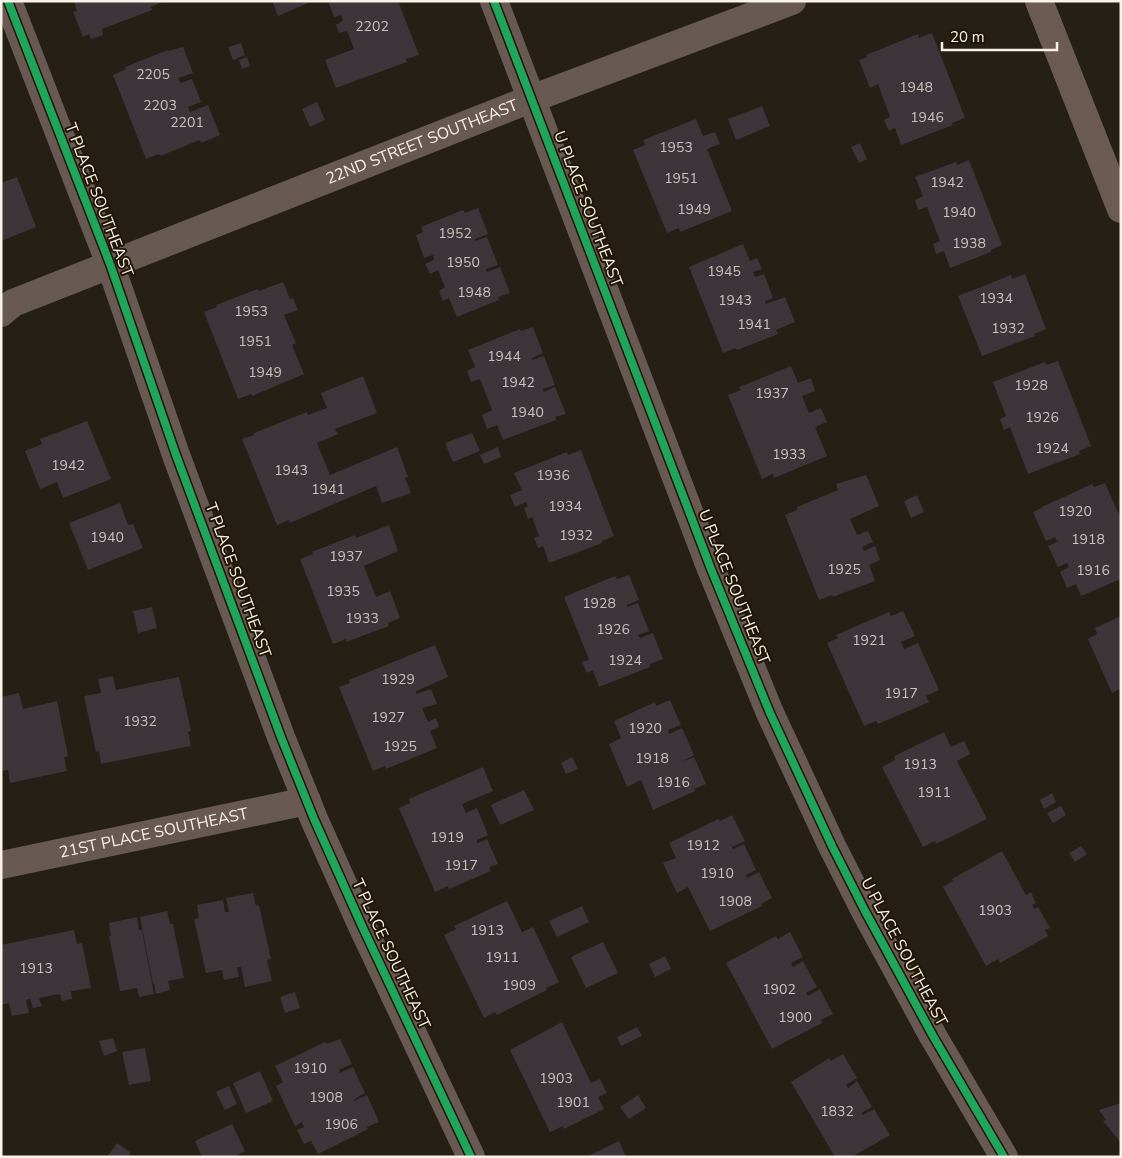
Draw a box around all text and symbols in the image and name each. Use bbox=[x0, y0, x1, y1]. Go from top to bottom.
house number: 2202 bbox=[355, 17, 389, 36]
scale bar bbox=[942, 20, 1057, 52]
text: 20 m bbox=[950, 27, 985, 47]
house number: 2205 bbox=[136, 65, 170, 84]
house number: 1948 bbox=[899, 78, 933, 97]
street label: 22ND STREET SOUTHEAST bbox=[323, 94, 521, 190]
house number: 2203 bbox=[143, 96, 177, 115]
house number: 1946 bbox=[910, 108, 944, 127]
house number: 2201 bbox=[170, 113, 204, 132]
street label: T PLACE SOUTHEAST bbox=[59, 120, 139, 281]
street label: U PLACE SOUTHEAST bbox=[548, 128, 628, 290]
house number: 1953 bbox=[659, 138, 693, 157]
house number: 1951 bbox=[664, 169, 698, 188]
house number: 1942 bbox=[930, 173, 964, 192]
house number: 1949 bbox=[677, 200, 711, 219]
house number: 1940 bbox=[942, 203, 976, 222]
house number: 1952 bbox=[438, 224, 472, 243]
house number: 1938 bbox=[952, 234, 986, 253]
house number: 1950 bbox=[446, 253, 480, 272]
house number: 1945 bbox=[707, 262, 741, 281]
house number: 1948 bbox=[457, 283, 491, 302]
house number: 1934 bbox=[979, 289, 1013, 308]
house number: 1943 bbox=[718, 291, 752, 310]
house number: 1953 bbox=[234, 302, 268, 321]
house number: 1941 bbox=[737, 315, 771, 334]
house number: 1932 bbox=[991, 319, 1025, 338]
house number: 1951 bbox=[238, 332, 272, 351]
house number: 1944 bbox=[487, 347, 521, 366]
house number: 1949 bbox=[248, 363, 282, 382]
house number: 1942 bbox=[501, 373, 535, 392]
house number: 1928 bbox=[1014, 376, 1048, 395]
house number: 1937 bbox=[755, 384, 789, 403]
house number: 1940 bbox=[510, 403, 544, 422]
house number: 1926 bbox=[1025, 408, 1059, 427]
house number: 1924 bbox=[1035, 439, 1069, 458]
house number: 1933 bbox=[772, 445, 806, 464]
house number: 1942 bbox=[51, 456, 85, 475]
house number: 1943 bbox=[274, 461, 308, 480]
house number: 1936 bbox=[536, 466, 570, 485]
house number: 1941 bbox=[311, 480, 345, 499]
house number: 1934 bbox=[548, 497, 582, 516]
street label: T PLACE SOUTHEAST bbox=[200, 499, 276, 661]
house number: 1920 bbox=[1058, 502, 1092, 521]
street label: U PLACE SOUTHEAST bbox=[693, 506, 775, 668]
house number: 1932 bbox=[559, 526, 593, 545]
house number: 1940 bbox=[90, 528, 124, 547]
house number: 1918 bbox=[1071, 530, 1105, 549]
house number: 1937 bbox=[329, 547, 363, 566]
house number: 1925 bbox=[827, 560, 861, 579]
house number: 1916 bbox=[1076, 561, 1110, 580]
house number: 1935 bbox=[326, 582, 360, 601]
house number: 1928 bbox=[582, 594, 616, 613]
house number: 1933 bbox=[345, 609, 379, 628]
house number: 1926 bbox=[596, 620, 630, 639]
house number: 1921 bbox=[852, 631, 886, 650]
house number: 1924 bbox=[608, 651, 642, 670]
house number: 1929 bbox=[381, 670, 415, 689]
house number: 1917 bbox=[884, 684, 918, 703]
house number: 1927 bbox=[371, 708, 405, 727]
house number: 1932 bbox=[123, 712, 157, 731]
house number: 1920 bbox=[628, 719, 662, 738]
house number: 1925 bbox=[383, 737, 417, 756]
house number: 1918 bbox=[635, 749, 669, 768]
house number: 1913 bbox=[903, 755, 937, 774]
house number: 1916 bbox=[656, 773, 690, 792]
house number: 1911 bbox=[917, 783, 951, 802]
street label: 21ST PLACE SOUTHEAST bbox=[57, 803, 250, 864]
house number: 1919 bbox=[430, 828, 464, 847]
house number: 1912 bbox=[686, 836, 720, 855]
house number: 1917 bbox=[444, 856, 478, 875]
house number: 1910 bbox=[700, 864, 734, 883]
street label: U PLACE SOUTHEAST bbox=[855, 874, 953, 1031]
street label: T PLACE SOUTHEAST bbox=[347, 875, 436, 1033]
house number: 1908 bbox=[718, 892, 752, 911]
house number: 1903 bbox=[978, 901, 1012, 920]
house number: 1913 bbox=[470, 921, 504, 940]
house number: 1911 bbox=[485, 948, 519, 967]
house number: 1913 bbox=[19, 959, 53, 978]
house number: 1909 bbox=[502, 976, 536, 995]
house number: 1902 bbox=[762, 980, 796, 999]
house number: 1900 bbox=[778, 1008, 812, 1027]
house number: 1910 bbox=[293, 1059, 327, 1078]
house number: 1903 bbox=[539, 1069, 573, 1088]
house number: 1908 bbox=[309, 1088, 343, 1107]
house number: 1901 bbox=[556, 1093, 590, 1112]
house number: 1832 bbox=[820, 1102, 854, 1121]
house number: 1906 bbox=[324, 1115, 358, 1134]

